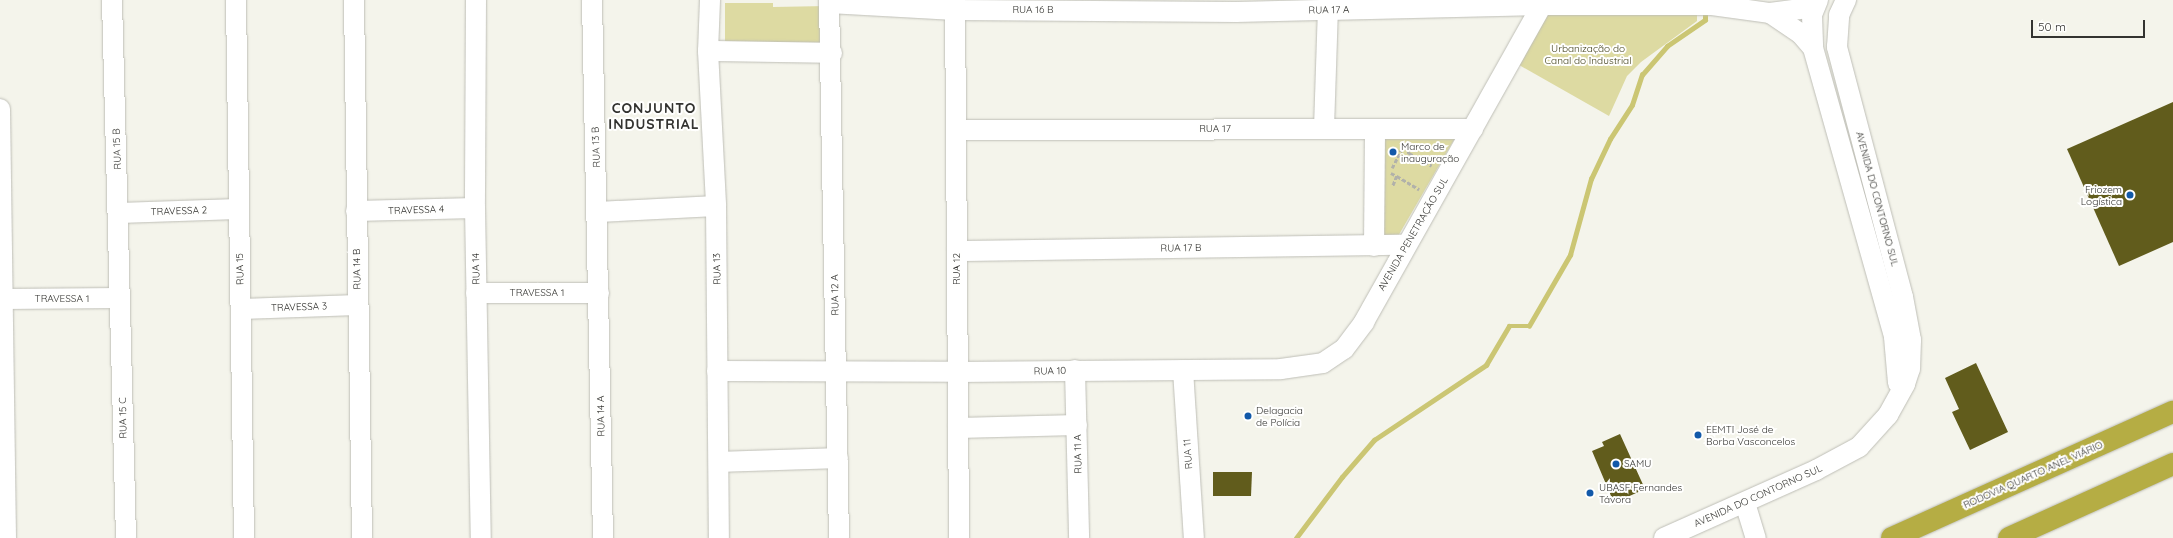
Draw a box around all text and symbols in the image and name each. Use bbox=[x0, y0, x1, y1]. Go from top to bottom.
street label: RUA 16 B bbox=[1012, 4, 1054, 16]
street label: RUA 17 A bbox=[1308, 4, 1350, 16]
scale bar bbox=[2033, 12, 2147, 38]
text: 50 m bbox=[2038, 19, 2066, 34]
park label: Urbanização do Canal do Industrial bbox=[1545, 42, 1631, 66]
district label: CONJUNTO INDUSTRIAL bbox=[608, 100, 700, 132]
street label: RUA 17 bbox=[1199, 123, 1231, 135]
street label: RUA 13 B bbox=[589, 126, 603, 168]
street label: RUA 15 B bbox=[110, 128, 124, 170]
street label: AVENIDA DO CONTORNO SUL bbox=[1853, 130, 1901, 268]
place label: Marco de inauguração bbox=[1401, 140, 1459, 164]
marker: Marco de inauguração bbox=[1388, 147, 1398, 157]
street label: AVENIDA PENETRAÇÃO SUL bbox=[1375, 175, 1451, 293]
place label: Friozem Logística bbox=[2081, 183, 2122, 206]
marker: Friozem Logística bbox=[2125, 190, 2135, 200]
street label: TRAVESSA 4 bbox=[388, 203, 444, 217]
street label: TRAVESSA 2 bbox=[151, 204, 207, 218]
street label: RUA 17 B bbox=[1160, 242, 1202, 254]
street label: RUA 14 B bbox=[351, 248, 363, 290]
street label: RUA 15 bbox=[234, 253, 246, 285]
street label: RUA 14 bbox=[470, 253, 482, 285]
street label: RUA 13 bbox=[711, 253, 723, 285]
street label: RUA 12 bbox=[951, 253, 963, 285]
street label: RUA 12 A bbox=[829, 274, 841, 316]
street label: TRAVESSA 1 bbox=[510, 287, 564, 299]
street label: TRAVESSA 1 bbox=[35, 293, 89, 305]
street label: TRAVESSA 3 bbox=[271, 300, 327, 314]
street label: RUA 10 bbox=[1034, 365, 1066, 377]
street label: RUA 14 A bbox=[595, 395, 607, 437]
street label: RUA 15 C bbox=[117, 397, 129, 439]
place label: Delagacia de Polícia bbox=[1256, 404, 1303, 428]
marker: Delagacia de Polícia bbox=[1243, 411, 1253, 421]
place label: EEMTI José de Borba Vasconcelos bbox=[1706, 423, 1795, 446]
marker: EEMTI José de Borba Vasconcelos bbox=[1693, 430, 1703, 440]
street label: RUA 11 A bbox=[1072, 434, 1084, 474]
street label: RUA 11 bbox=[1181, 438, 1195, 470]
street label: RODOVIA QUARTO ANEL VIÁRIO bbox=[1961, 439, 2105, 511]
place label: SAMU bbox=[1624, 458, 1651, 470]
marker: SAMU bbox=[1611, 459, 1621, 469]
street label: AVENIDA DO CONTORNO SUL bbox=[1692, 462, 1824, 530]
place label: UBASF Fernandes Távora bbox=[1599, 481, 1682, 504]
marker: UBASF Fernandes Távora bbox=[1584, 487, 1596, 499]

